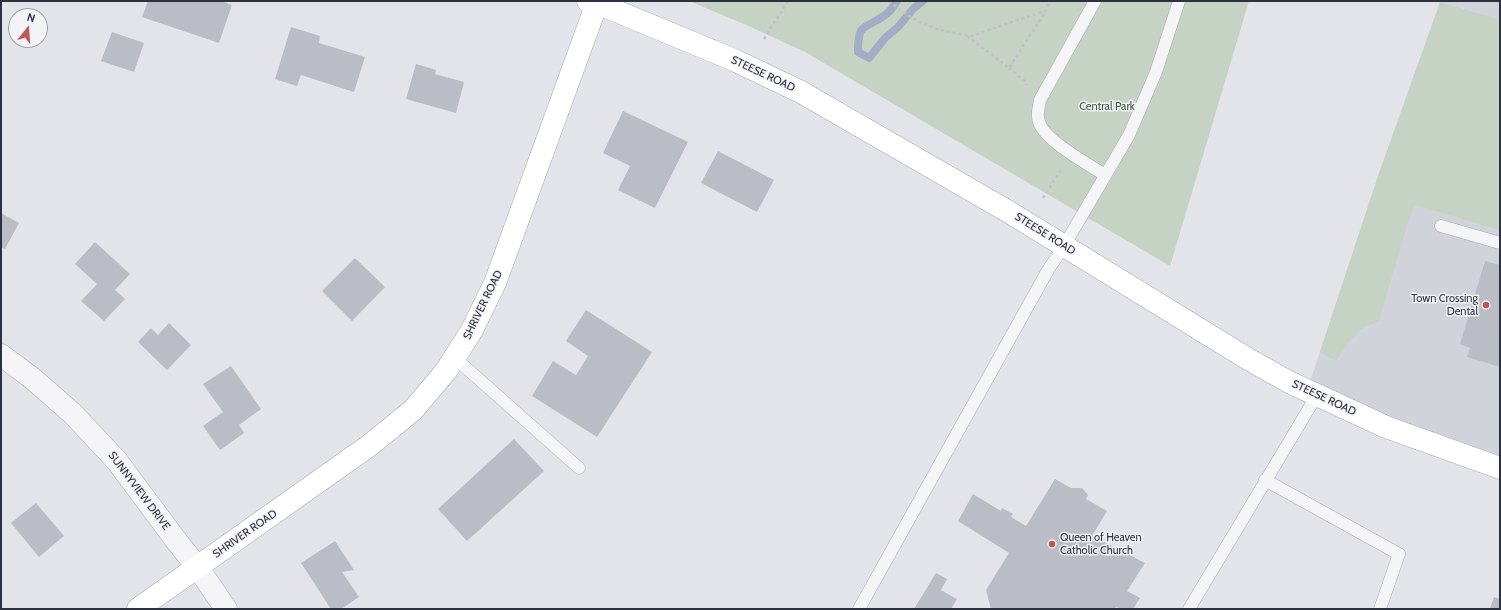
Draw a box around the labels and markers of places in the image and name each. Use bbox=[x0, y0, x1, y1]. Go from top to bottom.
place label: Town Crossing Dental bbox=[1411, 292, 1478, 318]
marker: Town Crossing Dental bbox=[1481, 300, 1491, 310]
place label: Queen of Heaven Catholic Church bbox=[1060, 531, 1142, 557]
marker: Queen of Heaven Catholic Church bbox=[1047, 539, 1057, 549]

